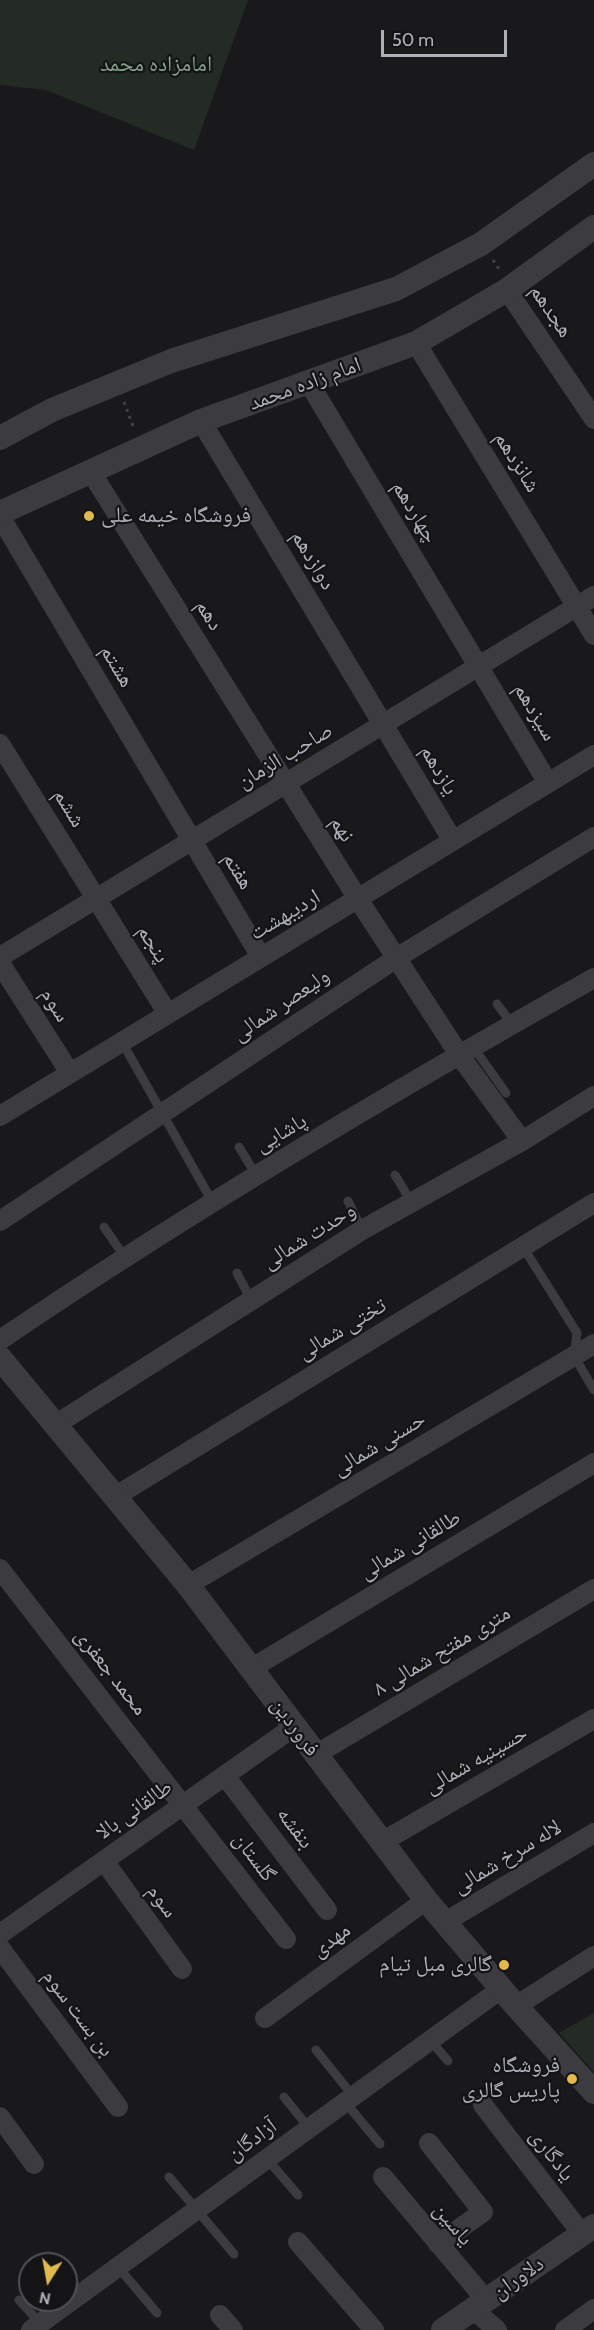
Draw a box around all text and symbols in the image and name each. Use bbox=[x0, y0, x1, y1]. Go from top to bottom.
scale bar bbox=[384, 18, 510, 56]
text: 50 m bbox=[392, 29, 434, 51]
park label: امامزاده محمد bbox=[100, 52, 212, 78]
street label: هجدهم bbox=[524, 279, 578, 343]
street label: امام زاده محمد bbox=[245, 352, 365, 416]
street label: شانزدهم bbox=[488, 427, 546, 497]
street label: چهاردهم bbox=[386, 476, 444, 548]
place label: فروشگاه خیمه علی bbox=[101, 503, 251, 529]
marker: فروشگاه خیمه علی bbox=[82, 509, 96, 523]
street label: دوازدهم bbox=[285, 525, 341, 595]
street label: دهم bbox=[189, 594, 229, 636]
street label: هشتم bbox=[94, 640, 140, 692]
street label: سیزدهم bbox=[507, 678, 563, 746]
street label: صاحب الزمان bbox=[232, 717, 338, 795]
street label: یازدهم bbox=[414, 740, 464, 800]
street label: ششم bbox=[47, 784, 91, 832]
street label: نهم bbox=[324, 811, 360, 847]
street label: هفتم bbox=[217, 847, 259, 895]
street label: اردیبهشت bbox=[245, 884, 325, 946]
street label: پنجم bbox=[131, 920, 175, 968]
street label: ولیعصر شمالی bbox=[227, 963, 335, 1047]
street label: سوم bbox=[34, 983, 76, 1027]
street label: پاشایی bbox=[250, 1108, 312, 1158]
street label: وحدت شمالی bbox=[257, 1197, 361, 1275]
street label: تختی شمالی bbox=[293, 1292, 391, 1366]
street label: حسنی شمالی bbox=[328, 1406, 430, 1482]
street label: طالقانی شمالی bbox=[354, 1504, 466, 1586]
street label: ۸ متری مفتح شمالی bbox=[369, 1600, 515, 1702]
street label: محمد جعفری bbox=[69, 1623, 153, 1721]
street label: فروردین bbox=[265, 1692, 325, 1762]
street label: حسینیه شمالی bbox=[420, 1720, 532, 1800]
street label: طالقانی بالا bbox=[90, 1774, 178, 1846]
street label: بنفشه bbox=[271, 1802, 319, 1854]
street label: لاله سرخ شمالی bbox=[448, 1814, 566, 1900]
street label: گلستان bbox=[227, 1827, 281, 1887]
street label: سوم bbox=[141, 1879, 183, 1923]
street label: مهدی bbox=[306, 1917, 356, 1963]
place label: گالری مبل تیام bbox=[379, 1952, 492, 1978]
marker: گالری مبل تیام bbox=[497, 1958, 511, 1972]
street label: بن بست سوم bbox=[36, 1964, 120, 2062]
place label: فروشگاه پاریس گالری bbox=[462, 2053, 560, 2104]
marker: فروشگاه پاریس گالری bbox=[565, 2072, 579, 2086]
street label: آزادگان bbox=[222, 2113, 282, 2167]
street label: یادگاری bbox=[524, 2123, 580, 2187]
street label: یاسین bbox=[427, 2197, 479, 2251]
street label: دلاوران bbox=[487, 2251, 549, 2305]
north arrow bbox=[18, 2252, 78, 2312]
text: N bbox=[37, 2288, 52, 2309]

